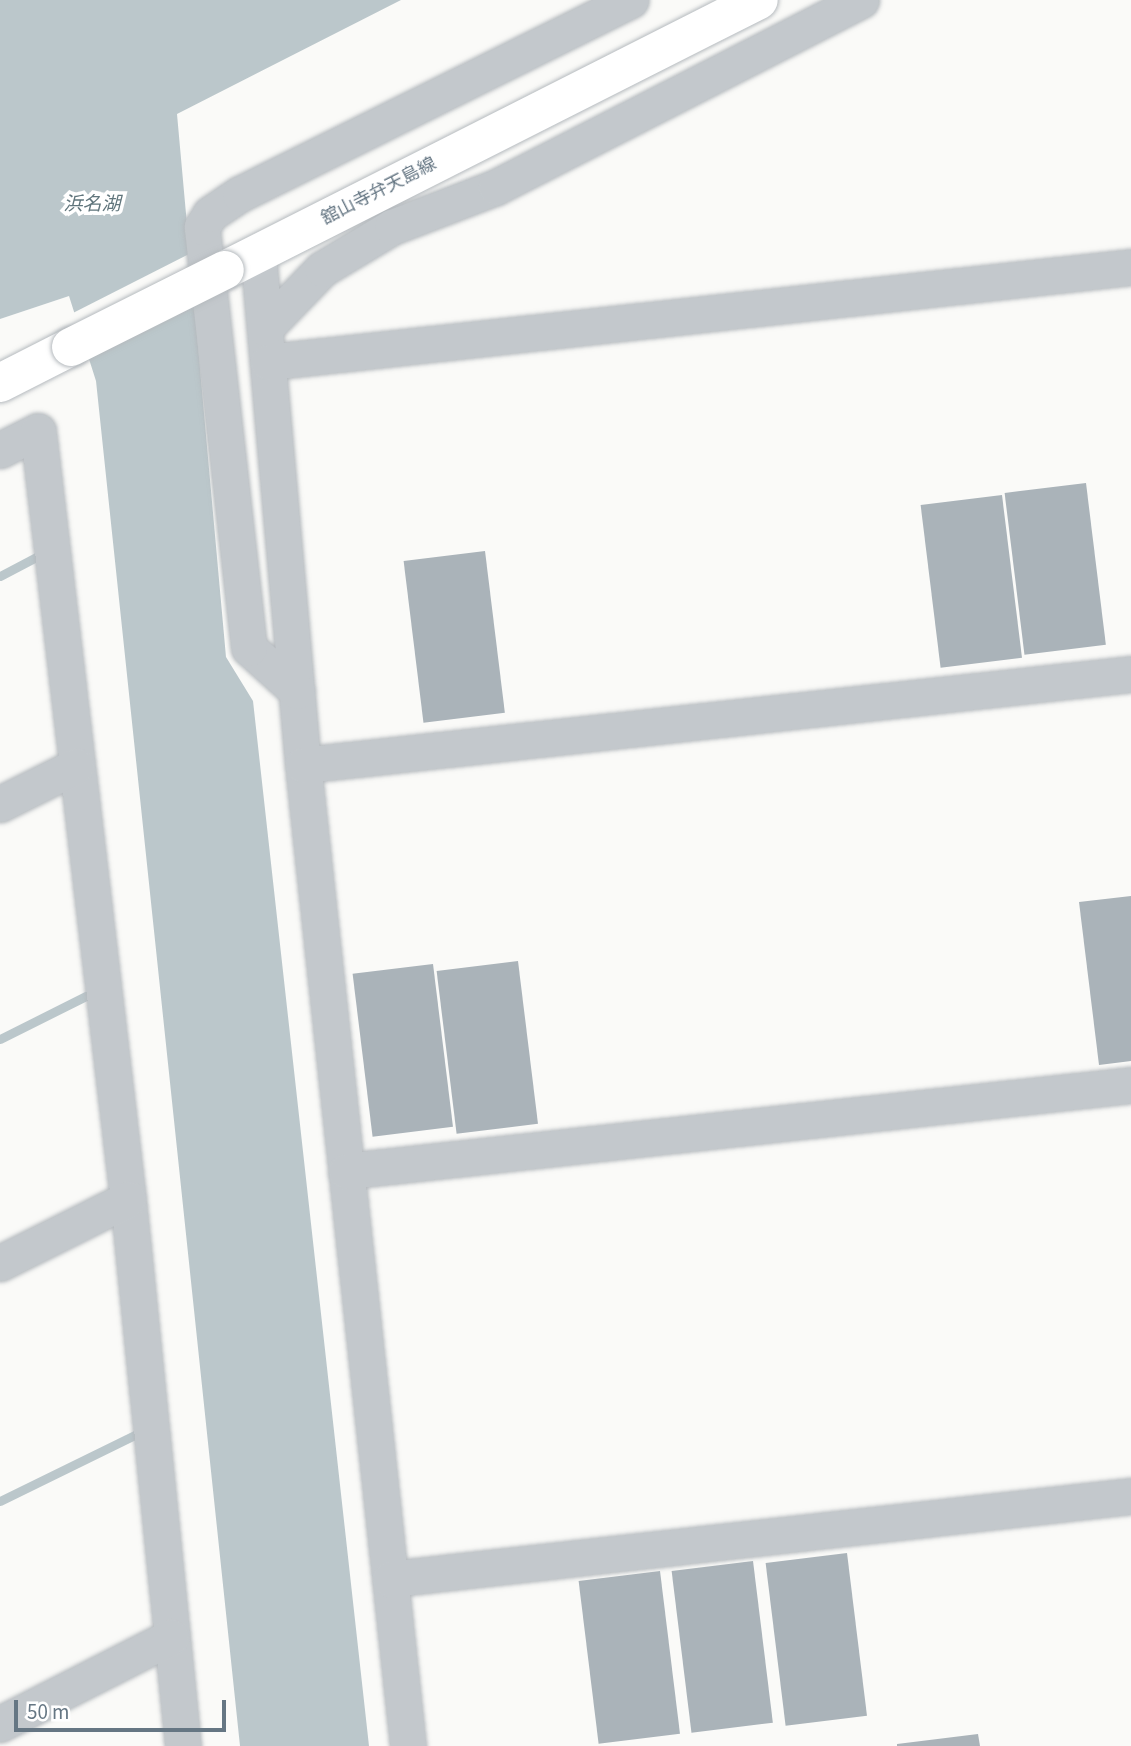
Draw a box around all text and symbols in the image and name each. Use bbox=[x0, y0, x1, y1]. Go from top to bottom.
street label: 舘山寺弁天島線 bbox=[318, 154, 440, 230]
water label: 浜名湖 bbox=[64, 194, 120, 216]
scale bar bbox=[18, 1686, 229, 1730]
text: 50 m bbox=[27, 1697, 69, 1727]

